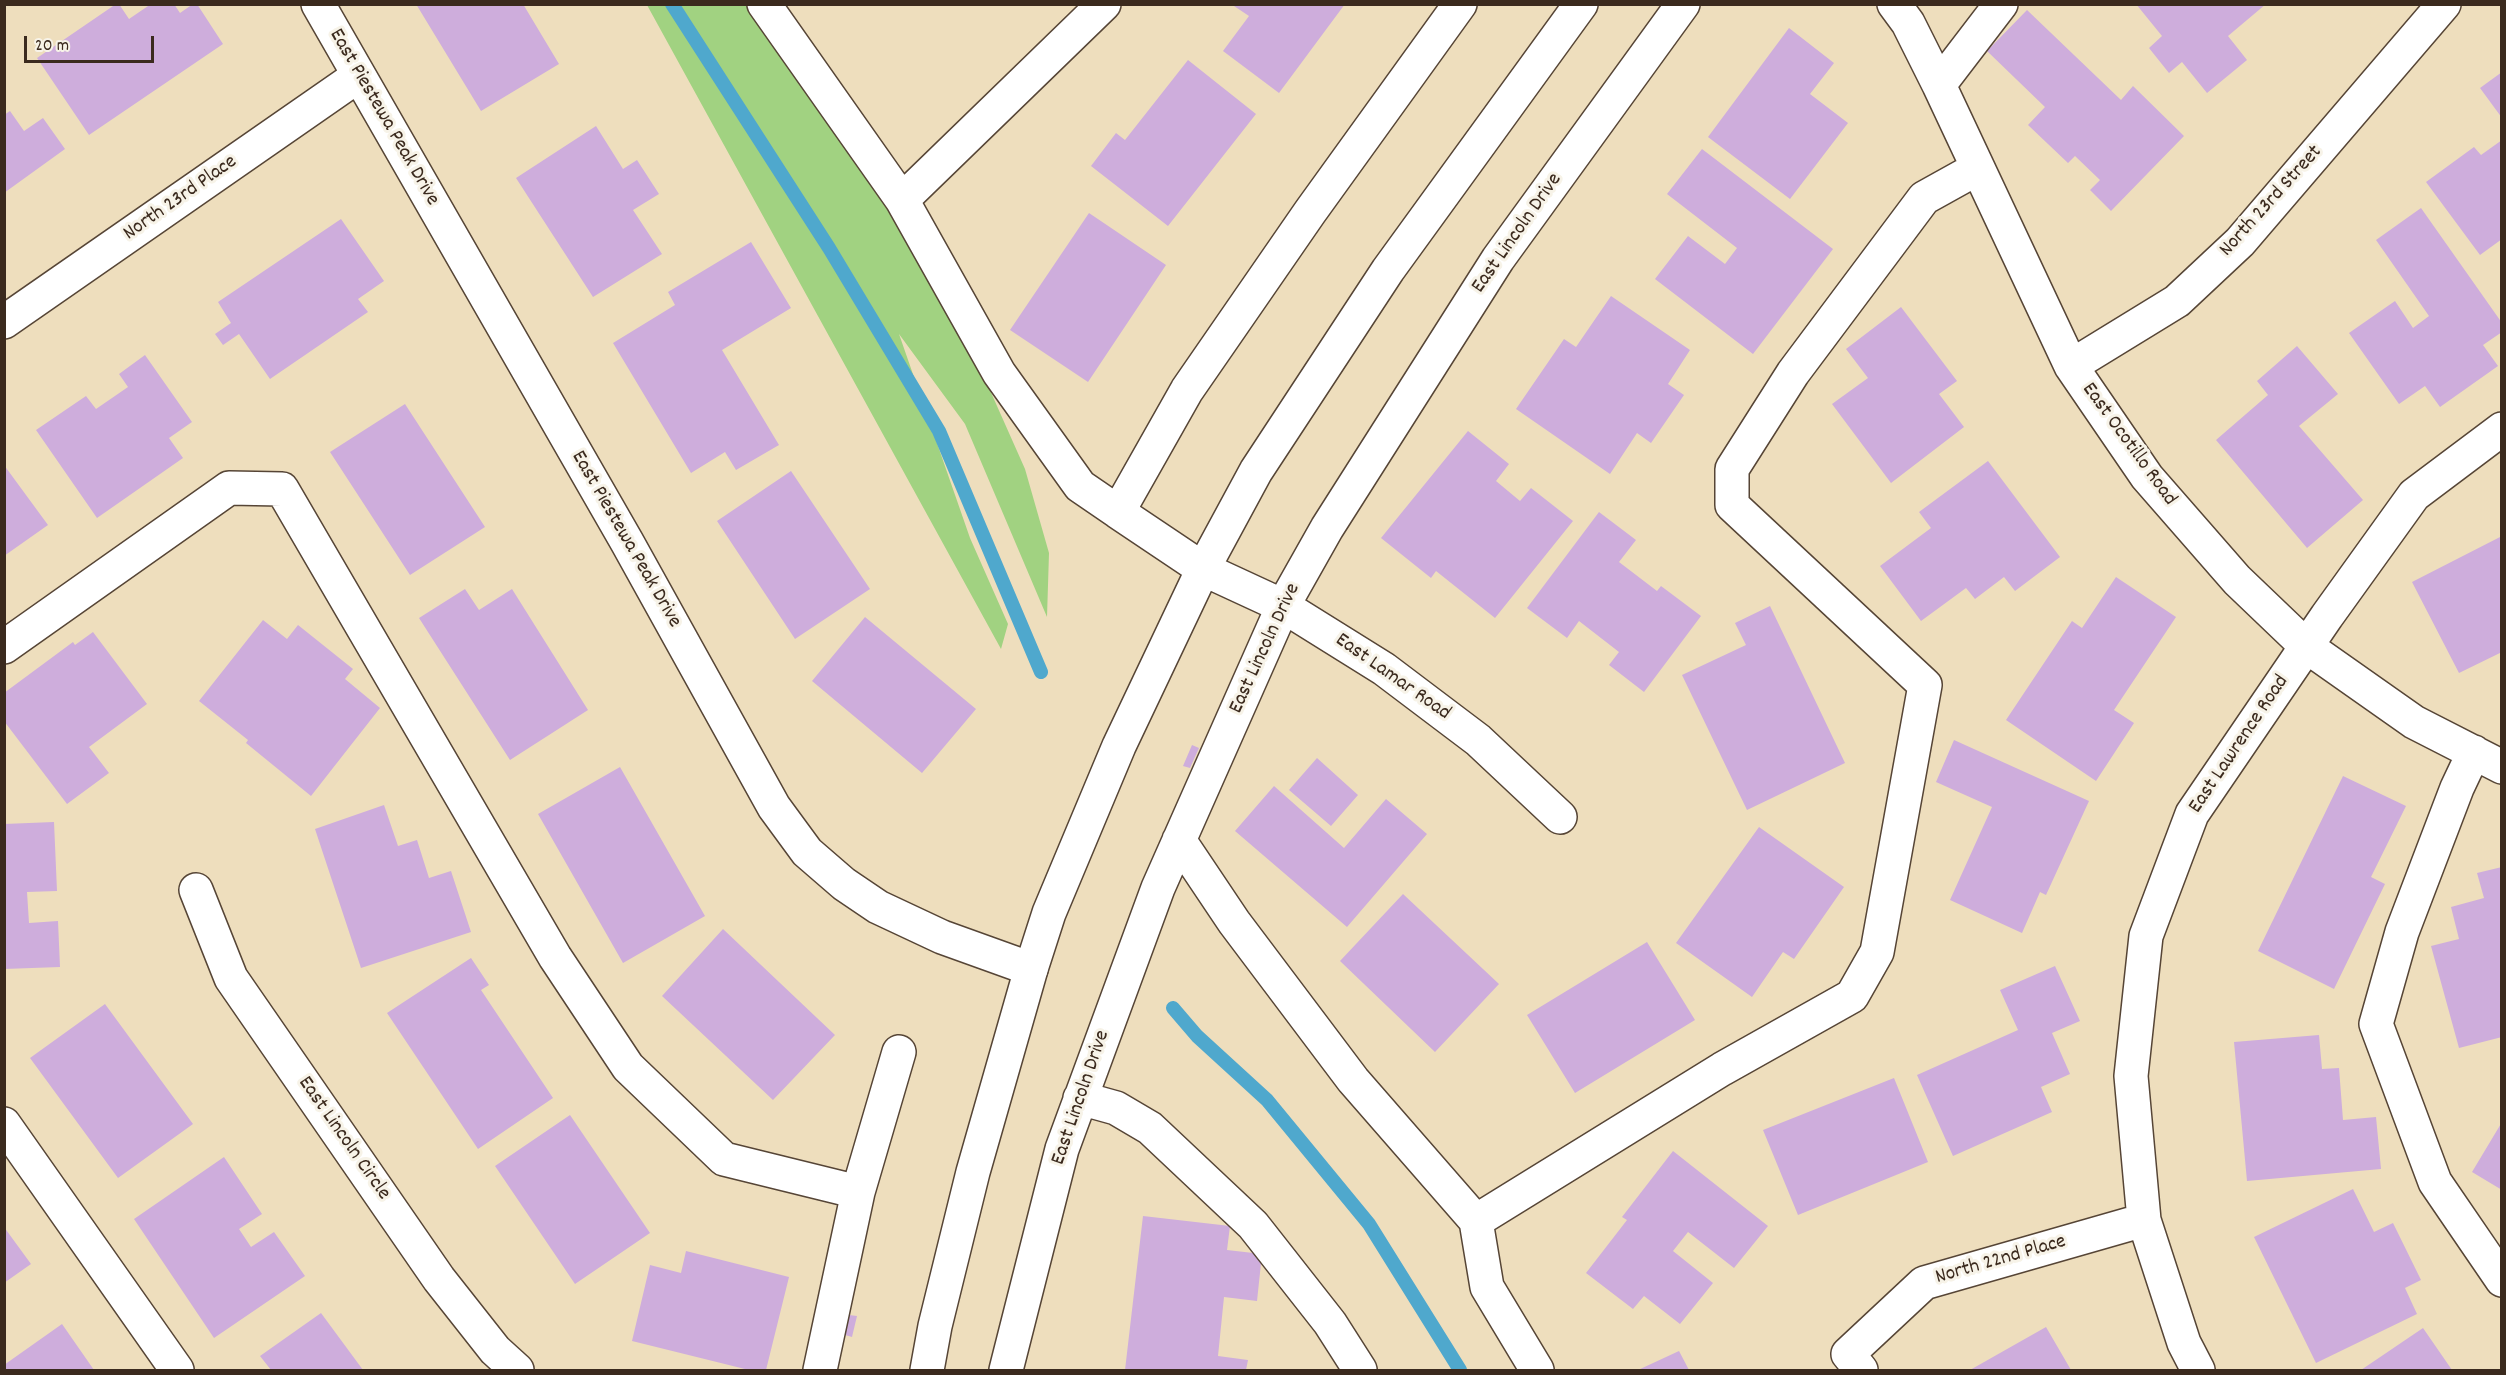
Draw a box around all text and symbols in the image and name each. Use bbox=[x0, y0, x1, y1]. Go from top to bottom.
scale bar bbox=[27, 24, 158, 62]
street label: East Piestewa Peak Drive bbox=[322, 25, 444, 211]
text: 20 m bbox=[35, 34, 69, 59]
street label: North 23rd Street bbox=[2215, 141, 2329, 263]
street label: North 23rd Place bbox=[119, 151, 243, 247]
street label: East Lincoln Drive bbox=[1467, 169, 1569, 299]
street label: East Ocotillo Road bbox=[2075, 379, 2181, 511]
street label: East Piestewa Peak Drive bbox=[564, 447, 686, 633]
street label: East Lincoln Drive bbox=[1225, 580, 1307, 718]
street label: East Lamar Road bbox=[1329, 629, 1455, 727]
street label: East Lawrence Road bbox=[2184, 671, 2296, 819]
street label: East Lincoln Drive bbox=[1047, 1027, 1117, 1169]
street label: East Lincoln Circle bbox=[291, 1072, 395, 1206]
street label: North 22nd Place bbox=[1933, 1230, 2069, 1292]

